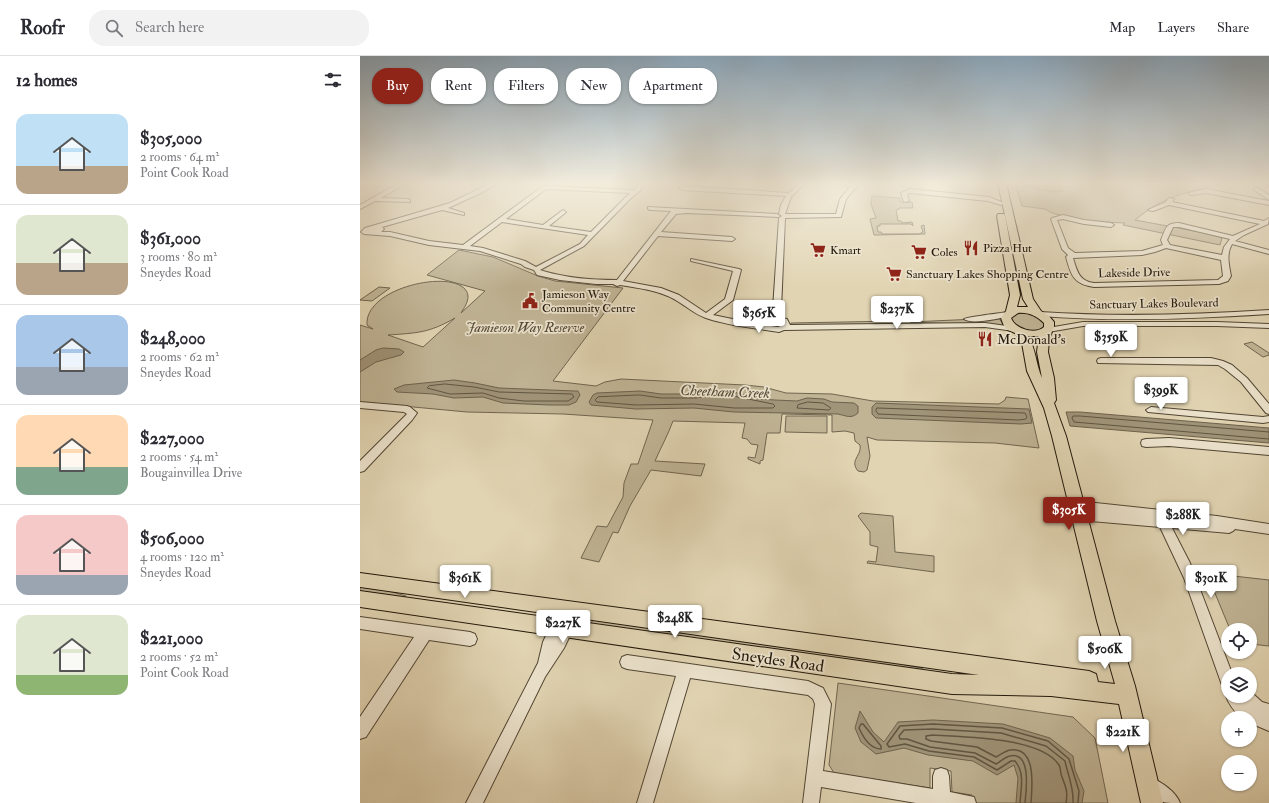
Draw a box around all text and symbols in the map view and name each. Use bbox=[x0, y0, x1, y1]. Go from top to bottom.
search box bbox=[89, 10, 369, 46]
text: Roofr bbox=[20, 16, 65, 40]
icon: search bbox=[103, 17, 125, 39]
text: Search here bbox=[135, 18, 204, 37]
text: Map bbox=[1109, 19, 1135, 36]
text: Layers bbox=[1157, 19, 1195, 36]
text: Share bbox=[1217, 19, 1249, 36]
chip: Buy bbox=[372, 68, 423, 104]
chip: Rent bbox=[431, 68, 486, 104]
chip: Filters bbox=[494, 68, 558, 104]
chip: New bbox=[566, 68, 621, 104]
chip: Apartment bbox=[629, 68, 717, 104]
icon: filters bbox=[322, 69, 344, 91]
text: 12 homes bbox=[16, 70, 77, 91]
text: $305,000 bbox=[140, 128, 202, 149]
icon: home bbox=[48, 130, 96, 178]
text: 2 rooms · 64 m² bbox=[140, 149, 219, 165]
text: Point Cook Road bbox=[140, 165, 229, 181]
text: $361,000 bbox=[140, 228, 201, 249]
icon: home bbox=[48, 231, 96, 279]
restaurant icon: Pizza Hut bbox=[962, 239, 980, 257]
supermarket icon: Kmart bbox=[809, 241, 827, 259]
place label: Pizza Hut bbox=[983, 241, 1032, 256]
place label: Kmart bbox=[830, 243, 861, 258]
supermarket icon: Coles bbox=[910, 243, 928, 261]
place label: Coles bbox=[931, 245, 958, 260]
text: 3 rooms · 80 m² bbox=[140, 249, 217, 265]
text: Sneydes Road bbox=[140, 265, 211, 281]
supermarket icon: Sanctuary Lakes Shopping Centre bbox=[885, 265, 903, 283]
street label: Lakeside Drive bbox=[1098, 265, 1170, 281]
place label: Sanctuary Lakes Shopping Centre bbox=[906, 267, 1069, 282]
place label: Jamieson Way Community Centre bbox=[541, 287, 636, 316]
public building icon: Jamieson Way Community Centre bbox=[521, 292, 539, 310]
street label: Sanctuary Lakes Boulevard bbox=[1089, 295, 1219, 313]
pin: $237K bbox=[869, 296, 925, 330]
pin: $365K bbox=[731, 300, 787, 334]
text: $237K bbox=[880, 301, 914, 317]
text: $365K bbox=[742, 305, 776, 321]
park label: Jamieson Way Reserve bbox=[466, 319, 584, 336]
pin: $359K bbox=[1083, 324, 1139, 358]
text: $248,000 bbox=[140, 328, 206, 349]
text: $359K bbox=[1094, 329, 1128, 345]
restaurant icon: McDonald's bbox=[976, 330, 994, 348]
icon: home bbox=[48, 331, 96, 379]
place label: McDonald's bbox=[997, 331, 1066, 348]
text: 2 rooms · 62 m² bbox=[140, 349, 219, 365]
text: Sneydes Road bbox=[140, 365, 211, 381]
pin: $399K bbox=[1133, 377, 1189, 411]
water label: Cheetham Creek bbox=[680, 381, 770, 403]
text: $399K bbox=[1144, 382, 1178, 398]
text: $227,000 bbox=[140, 428, 204, 449]
icon: home bbox=[48, 431, 96, 479]
text: 2 rooms · 54 m² bbox=[140, 449, 218, 465]
text: Bougainvillea Drive bbox=[140, 465, 242, 481]
pin: $305K bbox=[1041, 497, 1097, 531]
text: $305K bbox=[1052, 502, 1086, 518]
pin: $288K bbox=[1155, 502, 1211, 536]
text: $288K bbox=[1165, 507, 1201, 523]
text: $506,000 bbox=[140, 528, 204, 549]
icon: home bbox=[48, 531, 96, 579]
text: 4 rooms · 120 m² bbox=[140, 549, 224, 565]
text: Sneydes Road bbox=[140, 565, 211, 581]
pin: $361K bbox=[437, 565, 493, 599]
pin: $301K bbox=[1183, 565, 1239, 599]
text: $361K bbox=[449, 570, 481, 586]
text: $301K bbox=[1195, 570, 1227, 586]
pin: $248K bbox=[647, 605, 703, 639]
pin: $227K bbox=[535, 610, 591, 644]
text: $248K bbox=[657, 610, 693, 626]
text: $227K bbox=[545, 615, 581, 631]
map controls bbox=[1221, 623, 1257, 791]
button: locate bbox=[1221, 623, 1257, 659]
text: $221,000 bbox=[140, 628, 203, 649]
icon: home bbox=[48, 631, 96, 679]
pin: $506K bbox=[1077, 636, 1133, 670]
text: $506K bbox=[1087, 641, 1123, 657]
street label: Sneydes Road bbox=[730, 643, 826, 678]
text: 2 rooms · 52 m² bbox=[140, 649, 218, 665]
text: Point Cook Road bbox=[140, 665, 229, 681]
button: layers bbox=[1221, 667, 1257, 703]
button: + bbox=[1221, 711, 1257, 747]
pin: $221K bbox=[1095, 719, 1151, 753]
text: $221K bbox=[1106, 724, 1140, 740]
button: − bbox=[1221, 755, 1257, 791]

